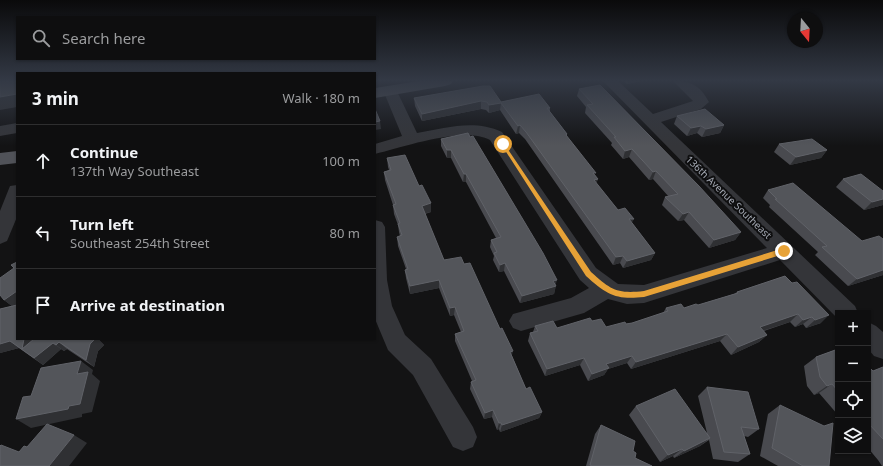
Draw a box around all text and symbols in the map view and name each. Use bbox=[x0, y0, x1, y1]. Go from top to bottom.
north arrow bbox=[787, 12, 823, 48]
search box bbox=[16, 16, 376, 60]
icon: search bbox=[30, 27, 52, 49]
text: Search here bbox=[62, 28, 145, 48]
text: 3 min bbox=[32, 87, 79, 110]
text: Walk · 180 m bbox=[282, 89, 360, 107]
route start bbox=[494, 135, 512, 153]
text: Continue bbox=[70, 142, 138, 162]
icon: ahead bbox=[32, 150, 54, 172]
text: 100 m bbox=[322, 152, 360, 170]
street label: 136th Avenue Southeast bbox=[683, 152, 775, 242]
text: 137th Way Southeast bbox=[70, 162, 199, 180]
text: Turn left bbox=[70, 214, 134, 234]
icon: left bbox=[32, 222, 54, 244]
text: 80 m bbox=[330, 224, 360, 242]
text: Southeast 254th Street bbox=[70, 234, 209, 252]
route end bbox=[775, 242, 793, 260]
icon: arrive bbox=[32, 294, 54, 316]
text: Arrive at destination bbox=[70, 295, 225, 315]
map controls bbox=[835, 310, 871, 454]
button: + bbox=[835, 310, 871, 346]
button: − bbox=[835, 346, 871, 382]
button: locate bbox=[835, 382, 871, 418]
button: layers bbox=[835, 418, 871, 454]

